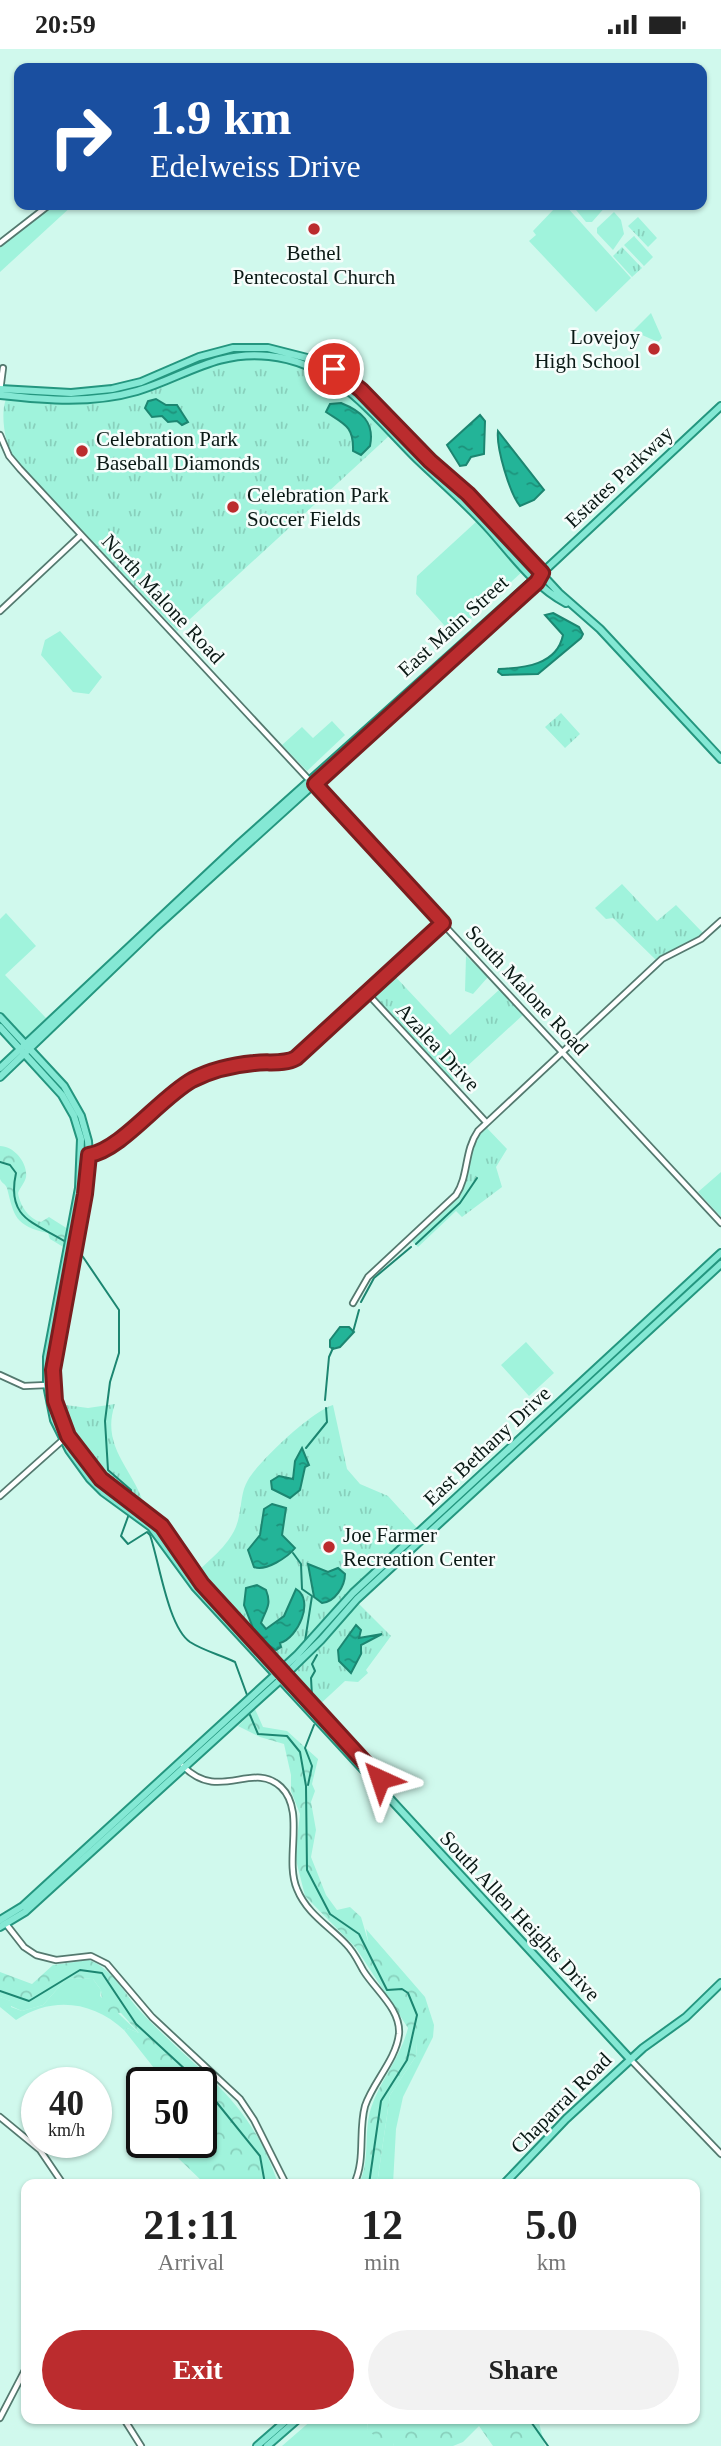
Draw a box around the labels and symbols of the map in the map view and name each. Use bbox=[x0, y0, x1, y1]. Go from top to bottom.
marker: Bethel Pentecostal Church bbox=[306, 221, 322, 237]
place label: Bethel Pentecostal Church bbox=[233, 241, 396, 289]
place label: Lovejoy High School bbox=[534, 325, 640, 373]
pin bbox=[304, 339, 364, 399]
marker: Lovejoy High School bbox=[646, 341, 662, 357]
street label: Estates Parkway bbox=[560, 421, 678, 533]
place label: Celebration Park Baseball Diamonds bbox=[96, 427, 260, 475]
marker: Celebration Park Baseball Diamonds bbox=[74, 443, 90, 459]
place label: Celebration Park Soccer Fields bbox=[247, 483, 389, 531]
marker: Celebration Park Soccer Fields bbox=[225, 499, 241, 515]
street label: North Malone Road bbox=[97, 529, 229, 669]
street label: East Main Street bbox=[393, 570, 513, 682]
street label: South Malone Road bbox=[461, 920, 593, 1060]
street label: Azalea Drive bbox=[391, 998, 485, 1096]
street label: East Bethany Drive bbox=[419, 1381, 555, 1511]
place label: Joe Farmer Recreation Center bbox=[343, 1523, 495, 1571]
marker: Joe Farmer Recreation Center bbox=[321, 1539, 337, 1555]
position arrow bbox=[343, 1742, 417, 1816]
street label: South Allen Heights Drive bbox=[435, 1826, 605, 2006]
street label: Chaparral Road bbox=[506, 2047, 617, 2158]
speed limit sign: 50 bbox=[126, 2067, 217, 2158]

